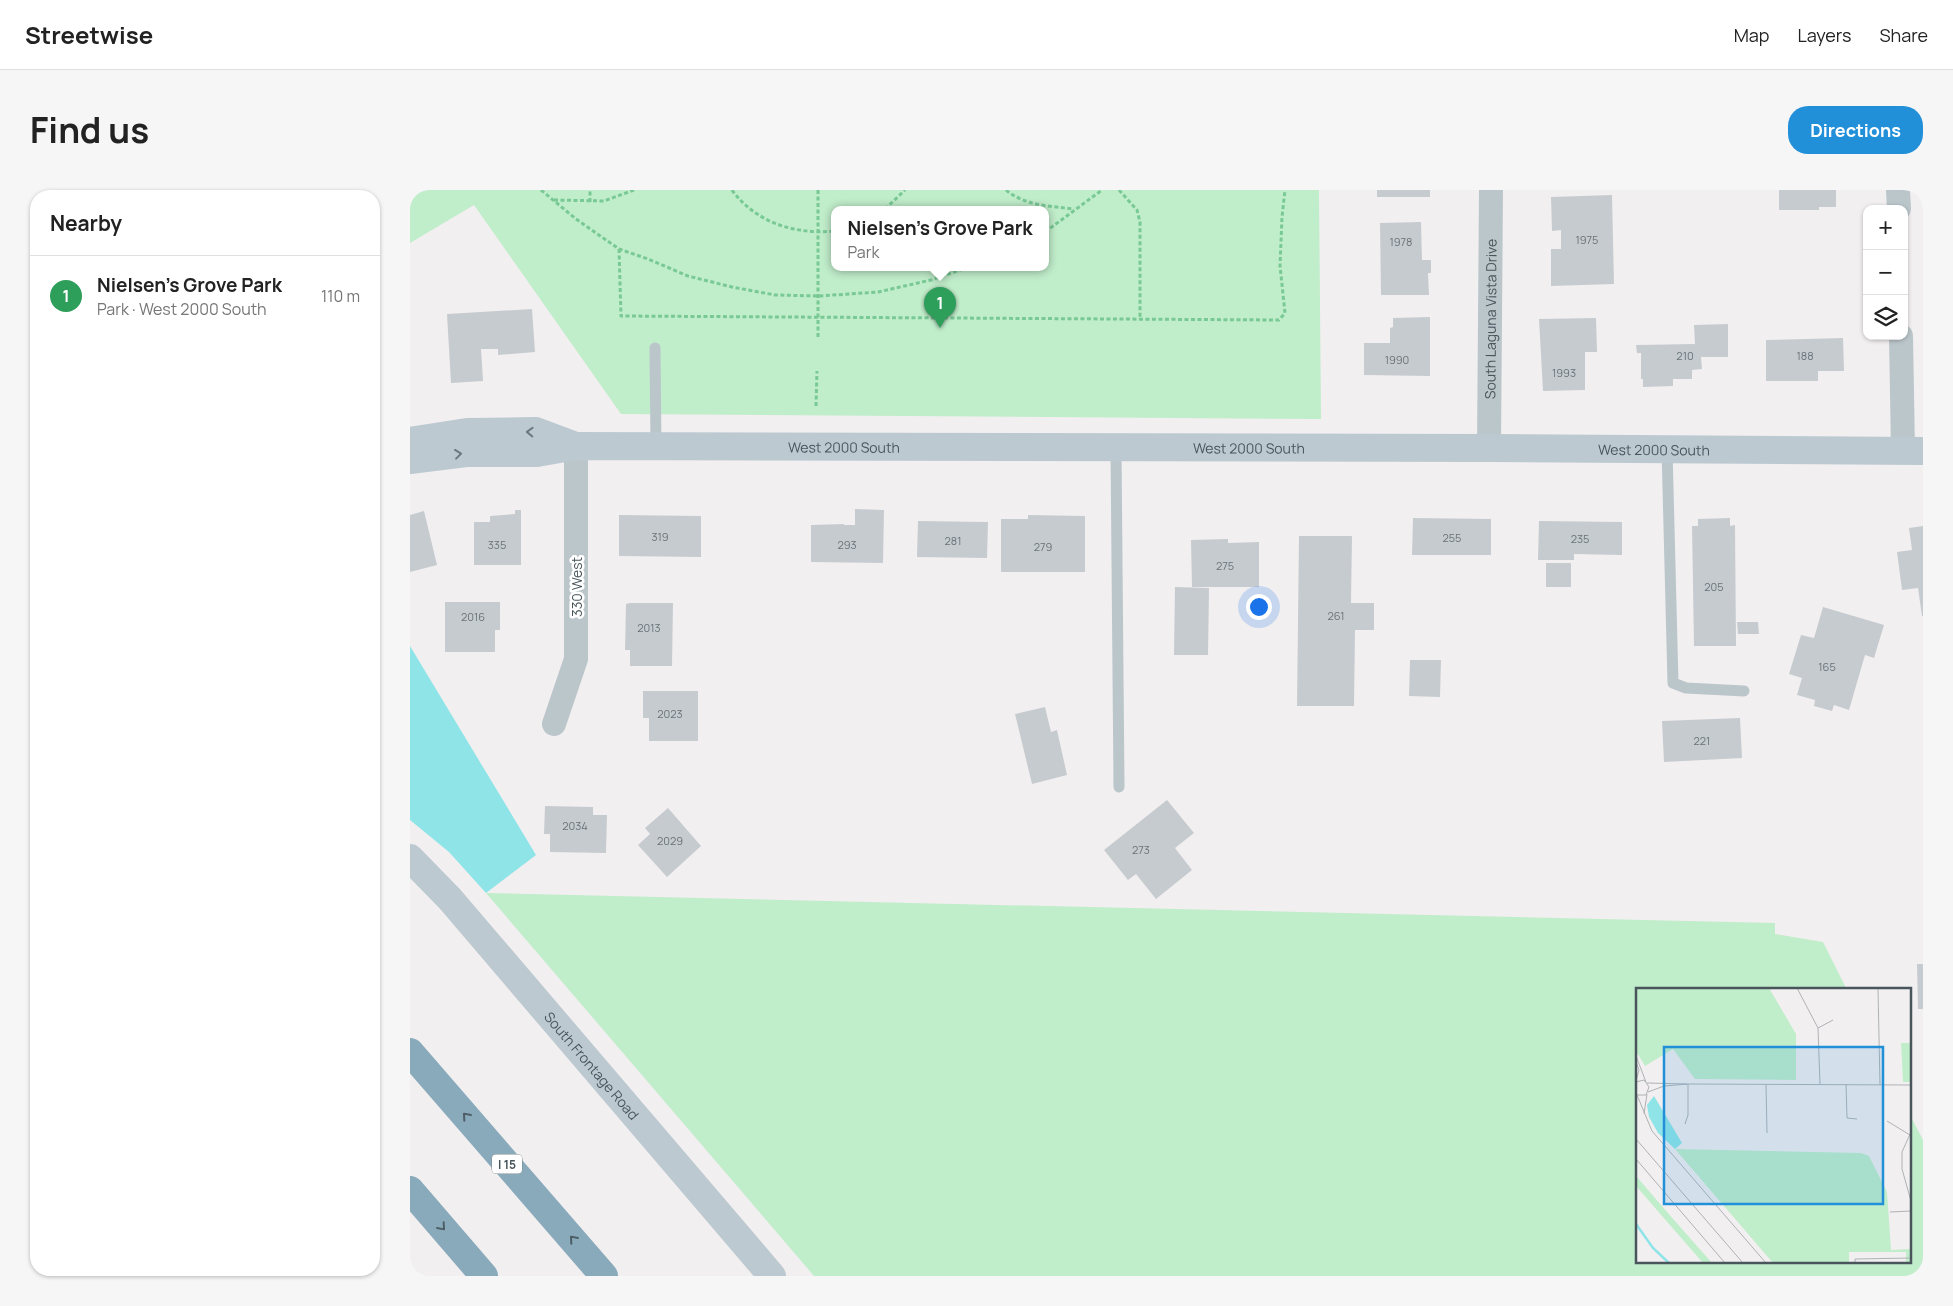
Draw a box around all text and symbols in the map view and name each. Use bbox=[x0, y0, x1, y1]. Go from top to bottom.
text: Streetwise bbox=[25, 18, 153, 51]
text: Map bbox=[1734, 23, 1769, 47]
text: Layers bbox=[1797, 23, 1851, 47]
text: Share bbox=[1879, 23, 1928, 47]
text: Find us bbox=[30, 106, 149, 154]
button: Directions bbox=[1788, 106, 1923, 154]
map controls bbox=[1863, 205, 1908, 340]
button: + bbox=[1863, 205, 1908, 250]
popup bbox=[831, 206, 1049, 271]
text: Nearby bbox=[50, 209, 122, 237]
text: Nielsen's Grove Park bbox=[848, 215, 1032, 241]
house number: 1975 bbox=[1576, 232, 1598, 247]
house number: 1978 bbox=[1390, 234, 1412, 249]
street label: South Laguna Vista Drive bbox=[1480, 239, 1500, 399]
text: Park bbox=[848, 241, 879, 263]
button: − bbox=[1863, 250, 1908, 295]
text: Nielsen's Grove Park bbox=[97, 272, 282, 298]
text: 1 bbox=[62, 285, 70, 307]
text: 110 m bbox=[321, 285, 360, 307]
pin: 1 bbox=[924, 287, 956, 328]
button: layers bbox=[1863, 295, 1908, 340]
text: Park · West 2000 South bbox=[97, 298, 267, 320]
house number: 210 bbox=[1676, 348, 1694, 363]
house number: 188 bbox=[1796, 348, 1814, 363]
house number: 1990 bbox=[1385, 352, 1409, 367]
house number: 1993 bbox=[1552, 365, 1576, 380]
one-way arrow bbox=[525, 426, 533, 437]
street label: West 2000 South bbox=[788, 437, 900, 456]
street label: West 2000 South bbox=[1193, 438, 1305, 457]
street label: West 2000 South bbox=[1598, 439, 1710, 459]
one-way arrow bbox=[455, 449, 463, 460]
house number: 319 bbox=[651, 529, 669, 544]
house number: 255 bbox=[1443, 530, 1461, 545]
house number: 235 bbox=[1571, 531, 1589, 546]
house number: 281 bbox=[945, 533, 961, 548]
house number: 335 bbox=[488, 537, 506, 552]
house number: 293 bbox=[837, 537, 857, 552]
house number: 279 bbox=[1034, 539, 1052, 554]
street label: 330 West bbox=[567, 557, 586, 617]
house number: 275 bbox=[1216, 558, 1234, 573]
house number: 205 bbox=[1704, 579, 1724, 594]
your location bbox=[1246, 594, 1272, 620]
house number: 261 bbox=[1327, 608, 1345, 623]
house number: 2016 bbox=[461, 609, 485, 624]
house number: 2013 bbox=[637, 620, 661, 635]
house number: 165 bbox=[1818, 659, 1836, 674]
house number: 2023 bbox=[657, 706, 683, 721]
house number: 221 bbox=[1694, 733, 1710, 748]
house number: 2034 bbox=[562, 818, 588, 833]
house number: 2029 bbox=[657, 833, 683, 848]
house number: 273 bbox=[1132, 842, 1150, 857]
inset map bbox=[1636, 988, 1910, 1264]
street label: South Frontage Road bbox=[541, 1007, 644, 1123]
one-way arrow bbox=[463, 1113, 472, 1122]
road number: I 15 bbox=[492, 1154, 522, 1174]
one-way arrow bbox=[436, 1222, 445, 1231]
one-way arrow bbox=[569, 1236, 578, 1245]

